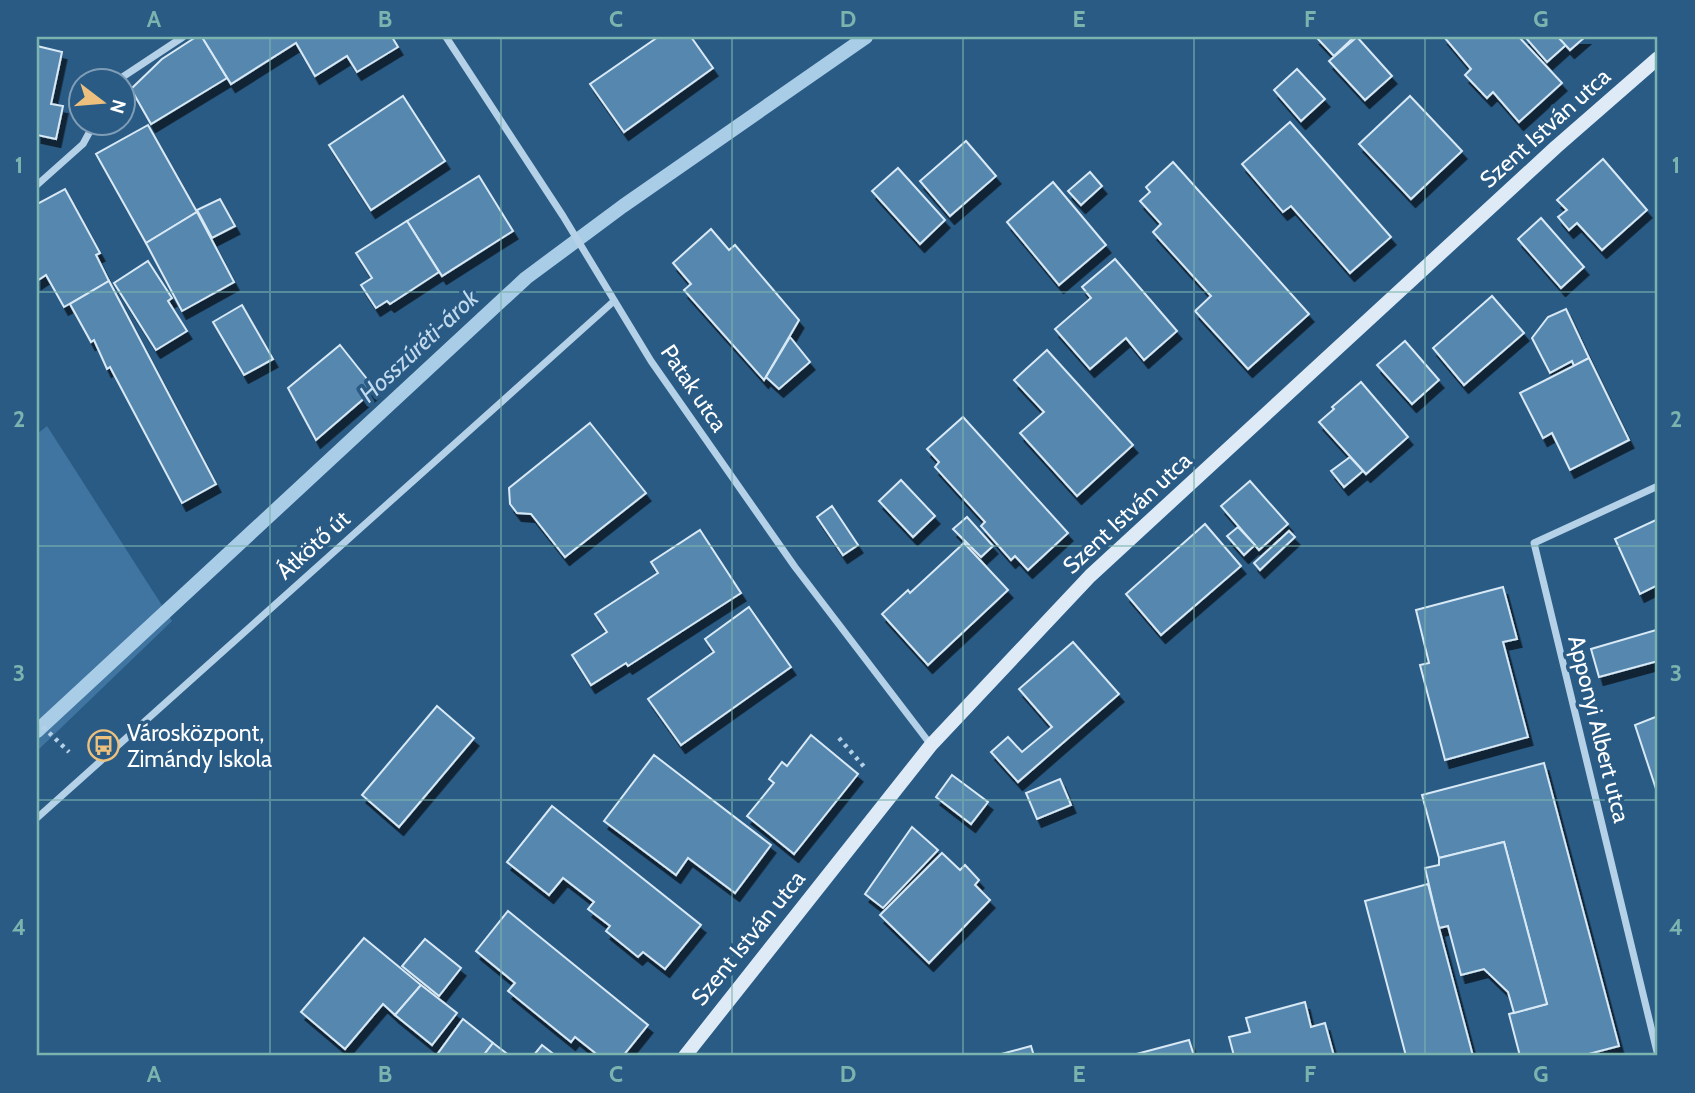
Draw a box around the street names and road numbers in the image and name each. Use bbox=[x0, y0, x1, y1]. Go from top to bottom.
street label: Szent István utca bbox=[1474, 62, 1616, 194]
street label: Patak utca bbox=[655, 339, 733, 437]
street label: Szent István utca bbox=[1057, 446, 1197, 580]
street label: Átkötő út bbox=[270, 504, 356, 585]
street label: Apponyi Albert utca bbox=[1562, 632, 1636, 826]
street label: Szent István utca bbox=[685, 865, 811, 1011]

